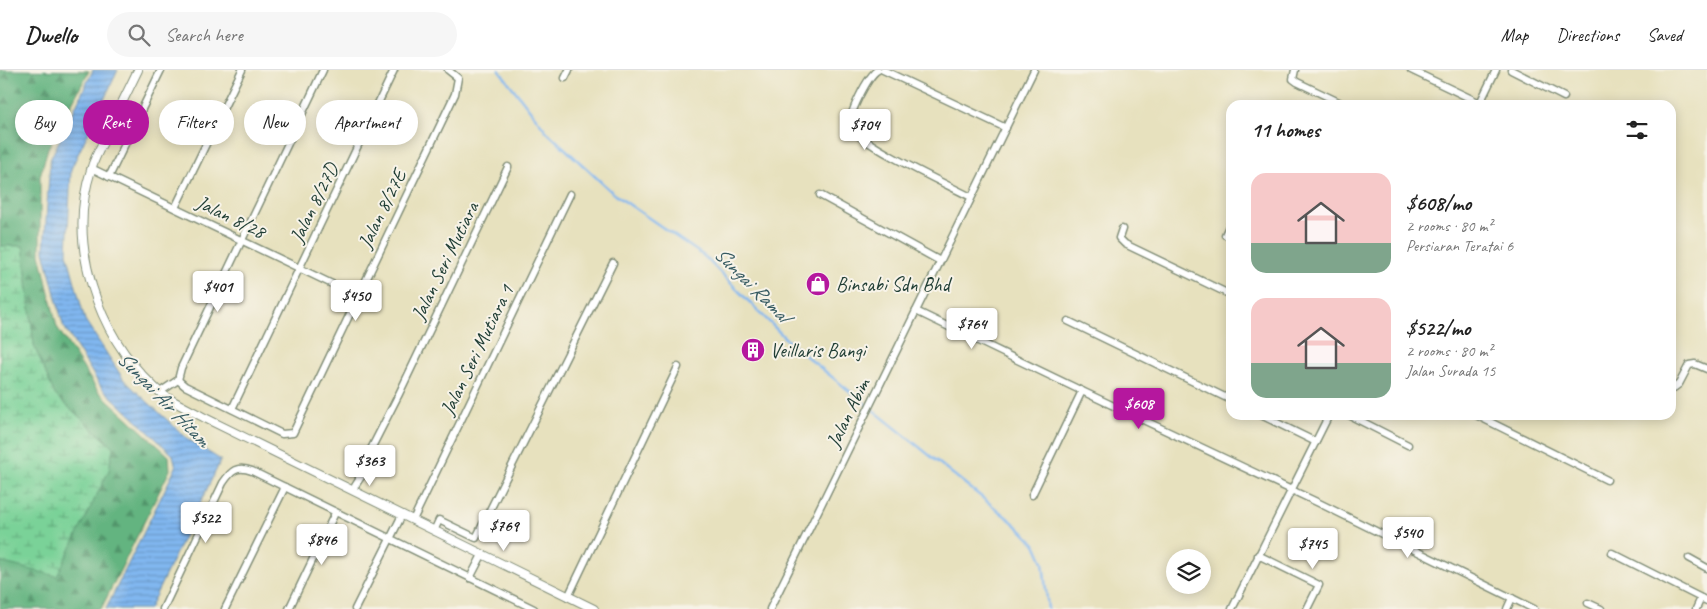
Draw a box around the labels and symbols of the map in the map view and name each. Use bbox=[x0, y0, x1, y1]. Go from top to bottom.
pin: $704 bbox=[835, 108, 895, 151]
street label: Jalan 8/27D bbox=[284, 158, 345, 248]
street label: Jalan 8/27E bbox=[352, 164, 413, 253]
street label: Jalan 8/28 bbox=[192, 189, 271, 245]
street label: Jalan Seri Mutiara bbox=[405, 196, 485, 325]
water label: Sungai Ramal bbox=[709, 241, 800, 332]
pin: $401 bbox=[188, 270, 248, 313]
shop icon: Binsabi Sdn Bhd bbox=[805, 271, 831, 297]
place label: Binsabi Sdn Bhd bbox=[836, 272, 953, 297]
pin: $450 bbox=[326, 280, 386, 322]
street label: Jalan Seri Mutiara 1 bbox=[434, 280, 520, 420]
pin: $764 bbox=[942, 308, 1002, 350]
building icon: Veillaris Bangi bbox=[740, 337, 766, 363]
place label: Veillaris Bangi bbox=[770, 338, 868, 363]
water label: Sungai Air Hitam bbox=[112, 346, 218, 454]
street label: Jalan Abim bbox=[820, 373, 876, 452]
pin: $608 bbox=[1109, 388, 1169, 430]
pin: $363 bbox=[340, 444, 400, 487]
pin: $522 bbox=[176, 502, 236, 544]
pin: $769 bbox=[474, 510, 534, 552]
pin: $540 bbox=[1378, 516, 1438, 559]
pin: $846 bbox=[292, 524, 352, 566]
pin: $745 bbox=[1283, 528, 1343, 570]

